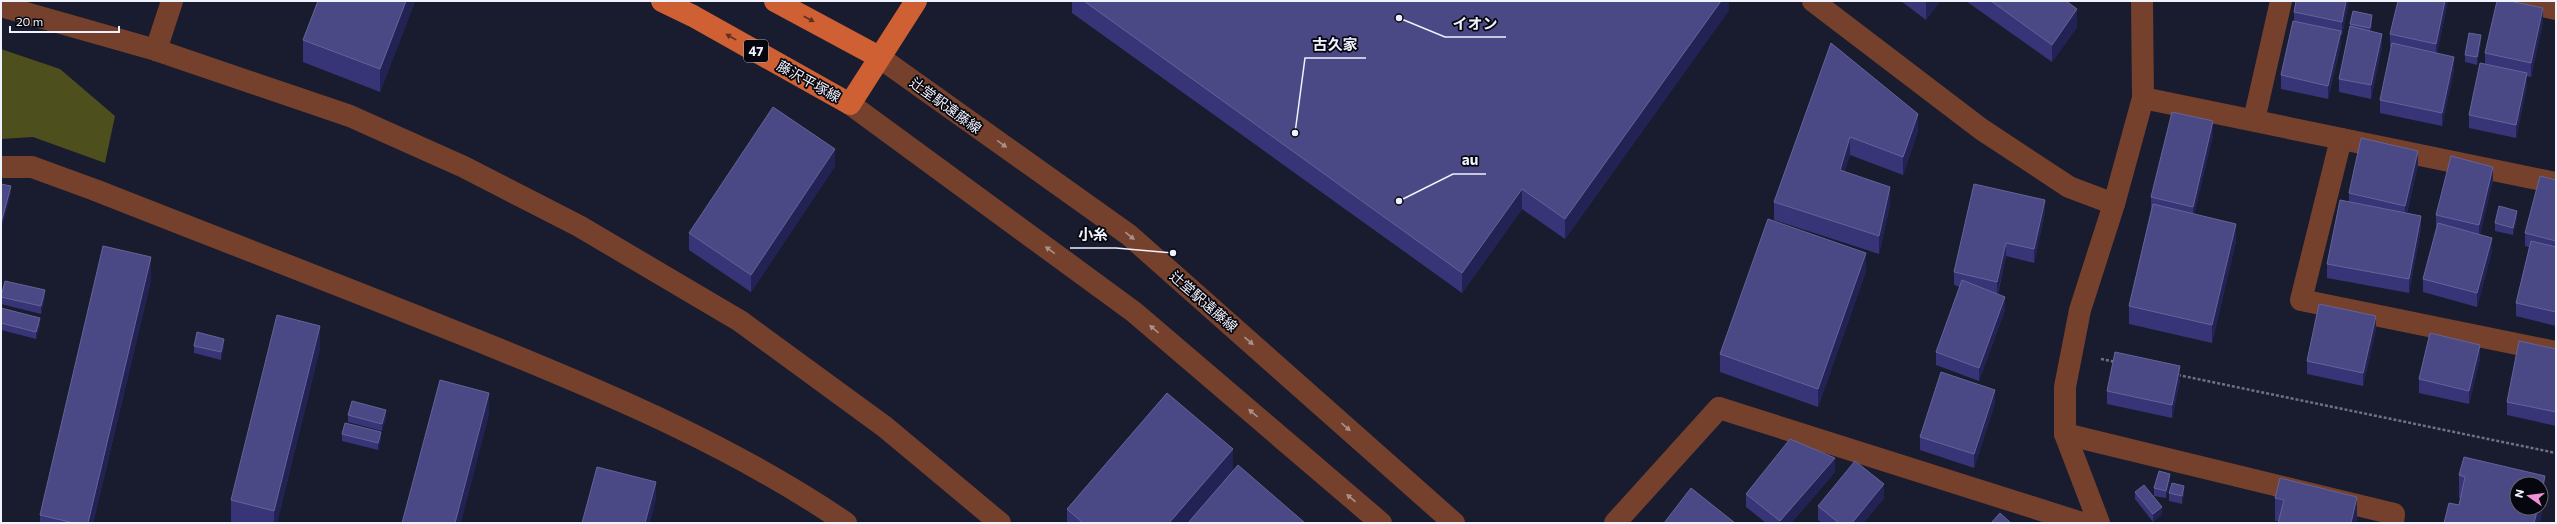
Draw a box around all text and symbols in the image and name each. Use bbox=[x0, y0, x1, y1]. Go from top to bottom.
scale bar bbox=[10, 8, 119, 34]
callout: イオン bbox=[1445, 10, 1506, 37]
text: 20 m bbox=[16, 14, 43, 28]
text: イオン bbox=[1452, 14, 1498, 32]
one-way arrow bbox=[804, 16, 815, 23]
callout: 古久家 bbox=[1305, 31, 1366, 58]
one-way arrow bbox=[725, 33, 737, 40]
text: 古久家 bbox=[1312, 35, 1358, 53]
road number: 47 bbox=[744, 40, 768, 62]
street label: 藤沢平塚線 bbox=[774, 57, 844, 105]
street label: 辻堂駅遠藤線 bbox=[907, 73, 985, 137]
one-way arrow bbox=[996, 140, 1007, 148]
callout: au bbox=[1453, 147, 1486, 174]
text: au bbox=[1462, 150, 1478, 168]
callout: 小糸 bbox=[1070, 221, 1116, 248]
text: 小糸 bbox=[1078, 225, 1108, 243]
one-way arrow bbox=[1124, 232, 1135, 241]
one-way arrow bbox=[1045, 247, 1055, 255]
street label: 辻堂駅遠藤線 bbox=[1167, 267, 1241, 335]
one-way arrow bbox=[1148, 324, 1159, 333]
one-way arrow bbox=[1243, 336, 1254, 345]
one-way arrow bbox=[1247, 409, 1258, 418]
one-way arrow bbox=[1341, 422, 1351, 431]
north arrow bbox=[2509, 476, 2549, 516]
text: N bbox=[2512, 488, 2526, 499]
one-way arrow bbox=[1346, 493, 1357, 502]

